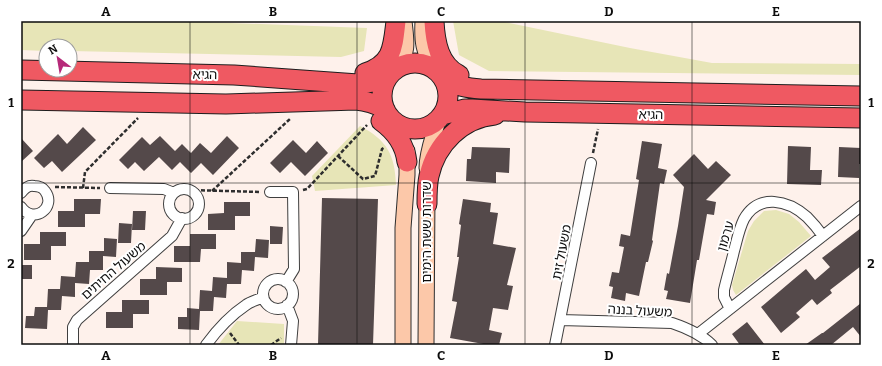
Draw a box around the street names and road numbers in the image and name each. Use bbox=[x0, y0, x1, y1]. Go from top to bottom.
street label: הגיא bbox=[193, 67, 217, 82]
street label: הגיא bbox=[639, 107, 663, 122]
street label: שדרות ששת הימים bbox=[419, 181, 434, 283]
street label: ערמון bbox=[714, 219, 737, 253]
street label: משעול זית bbox=[549, 223, 574, 281]
street label: משעול החיתים bbox=[78, 238, 149, 302]
street label: משעול בננה bbox=[607, 301, 673, 320]

